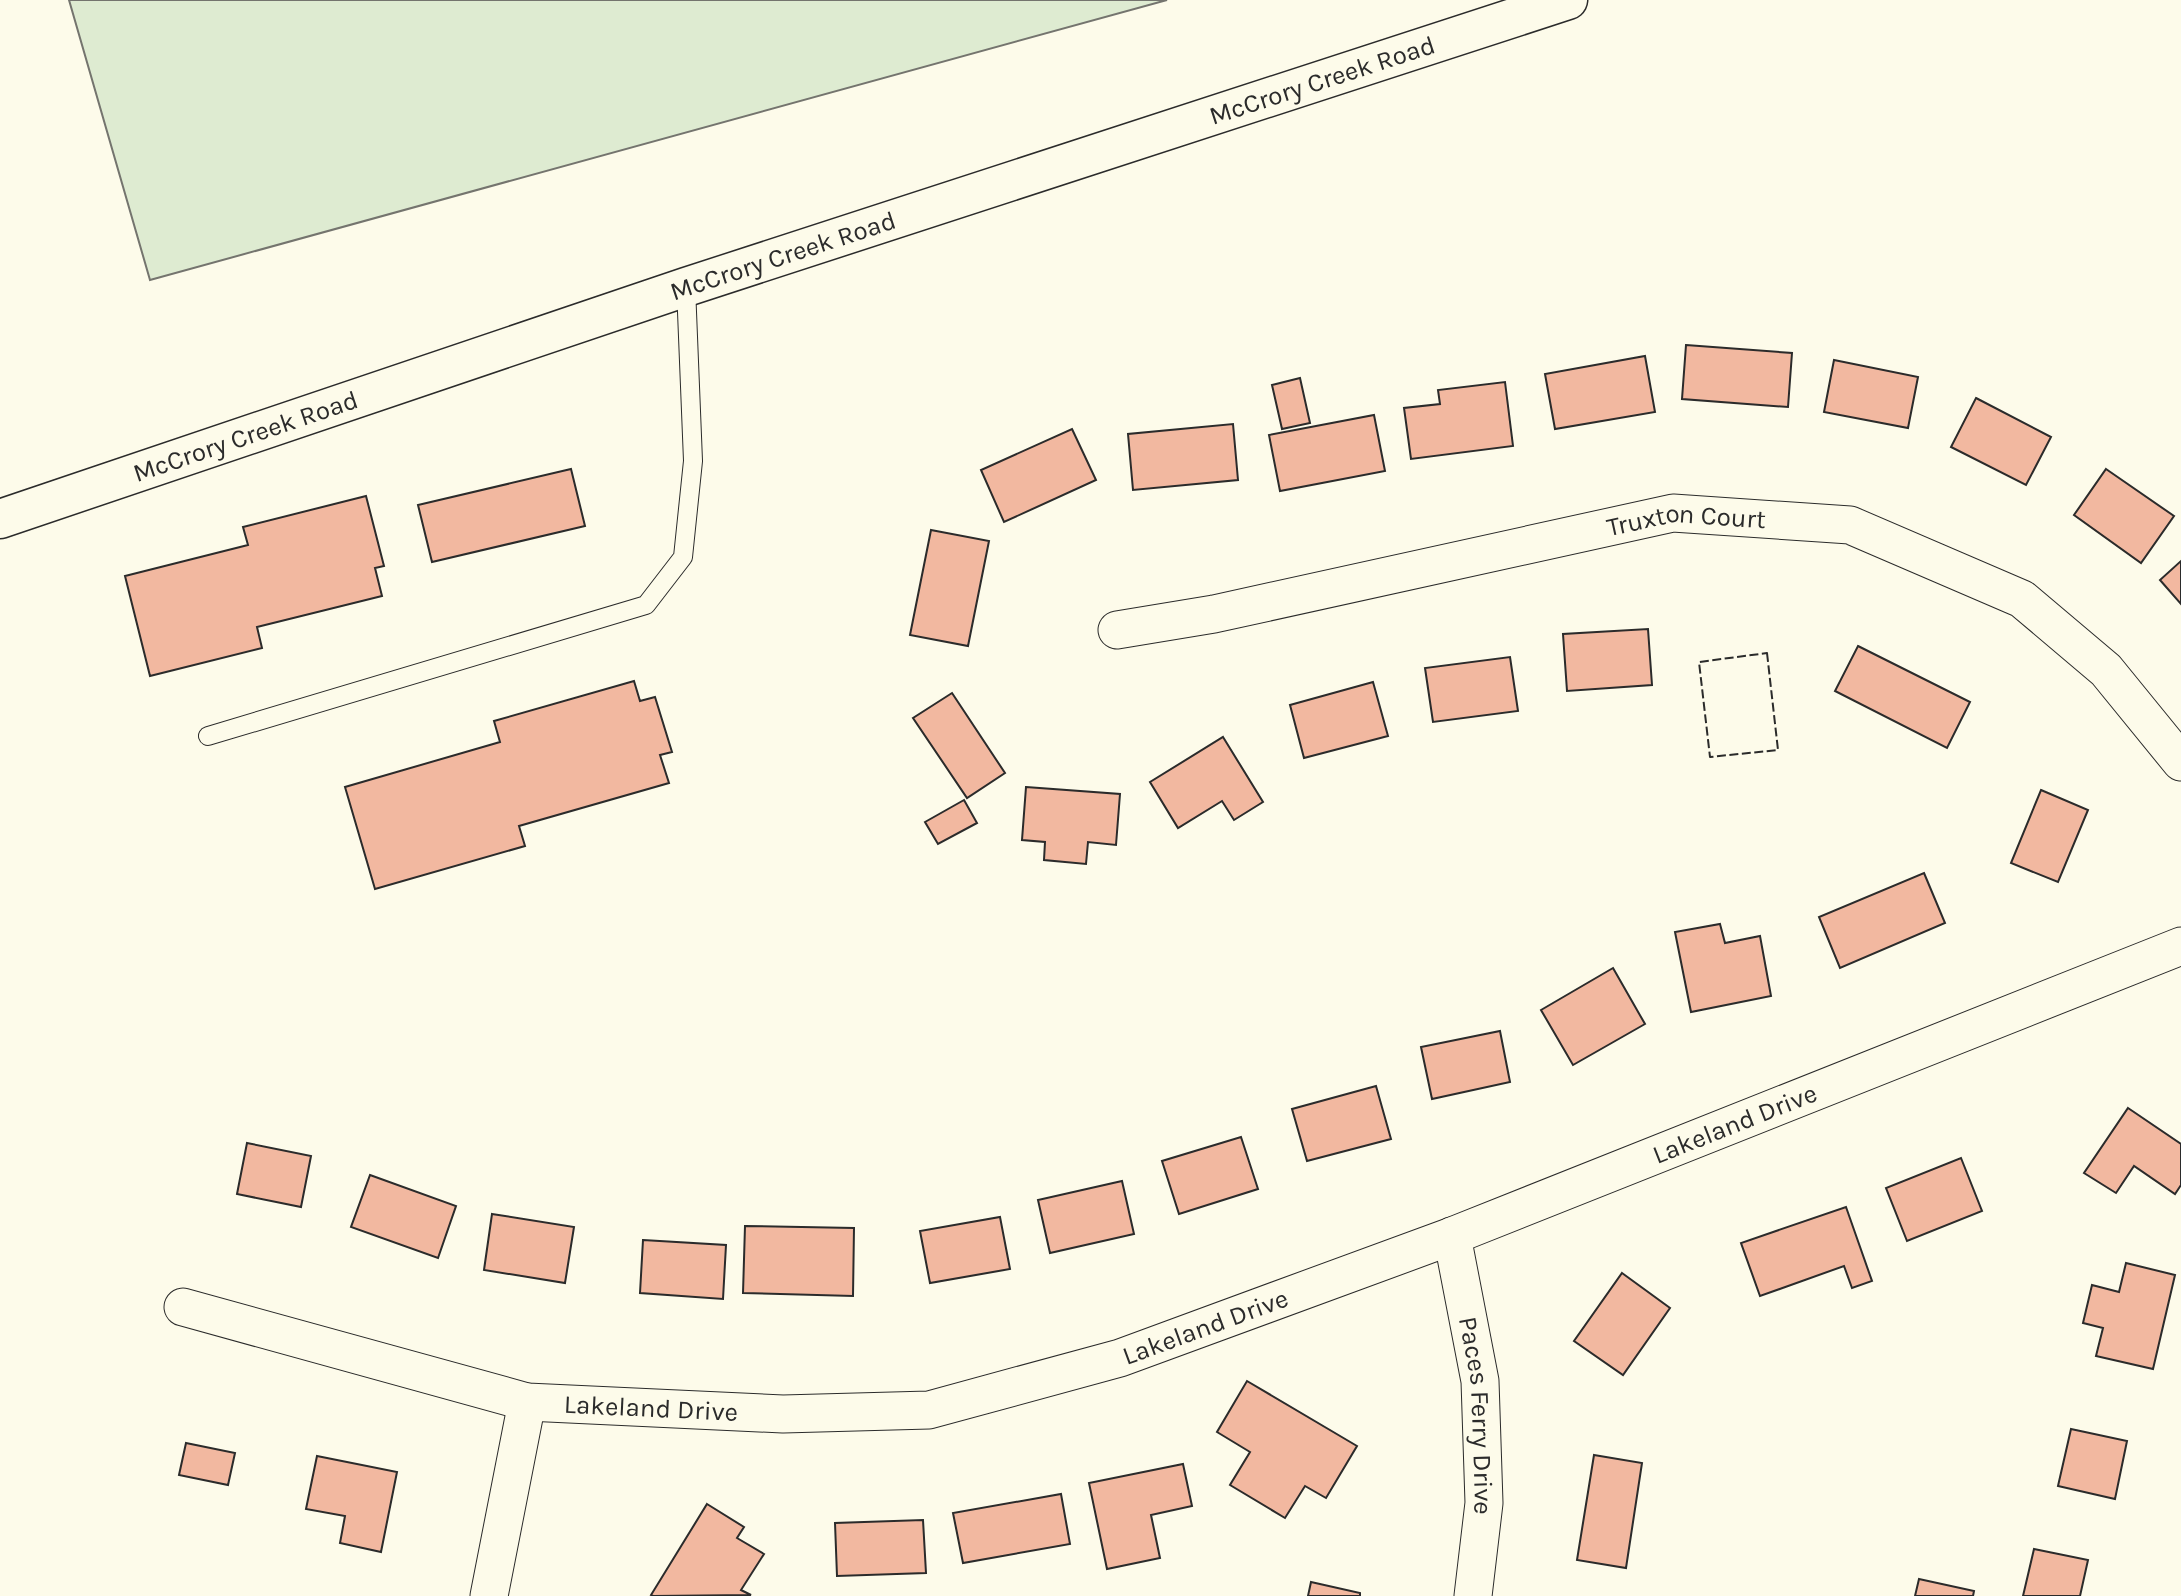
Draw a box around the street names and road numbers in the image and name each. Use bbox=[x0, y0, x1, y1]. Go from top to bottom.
street label: McCrory Creek Road bbox=[1205, 29, 1439, 131]
street label: McCrory Creek Road bbox=[666, 204, 900, 307]
street label: McCrory Creek Road bbox=[129, 384, 362, 488]
street label: Truxton Court bbox=[1604, 497, 1767, 543]
street label: Lakeland Drive bbox=[1648, 1077, 1821, 1170]
street label: Lakeland Drive bbox=[1118, 1282, 1292, 1371]
street label: Paces Ferry Drive bbox=[1452, 1314, 1500, 1517]
street label: Lakeland Drive bbox=[563, 1388, 739, 1427]

